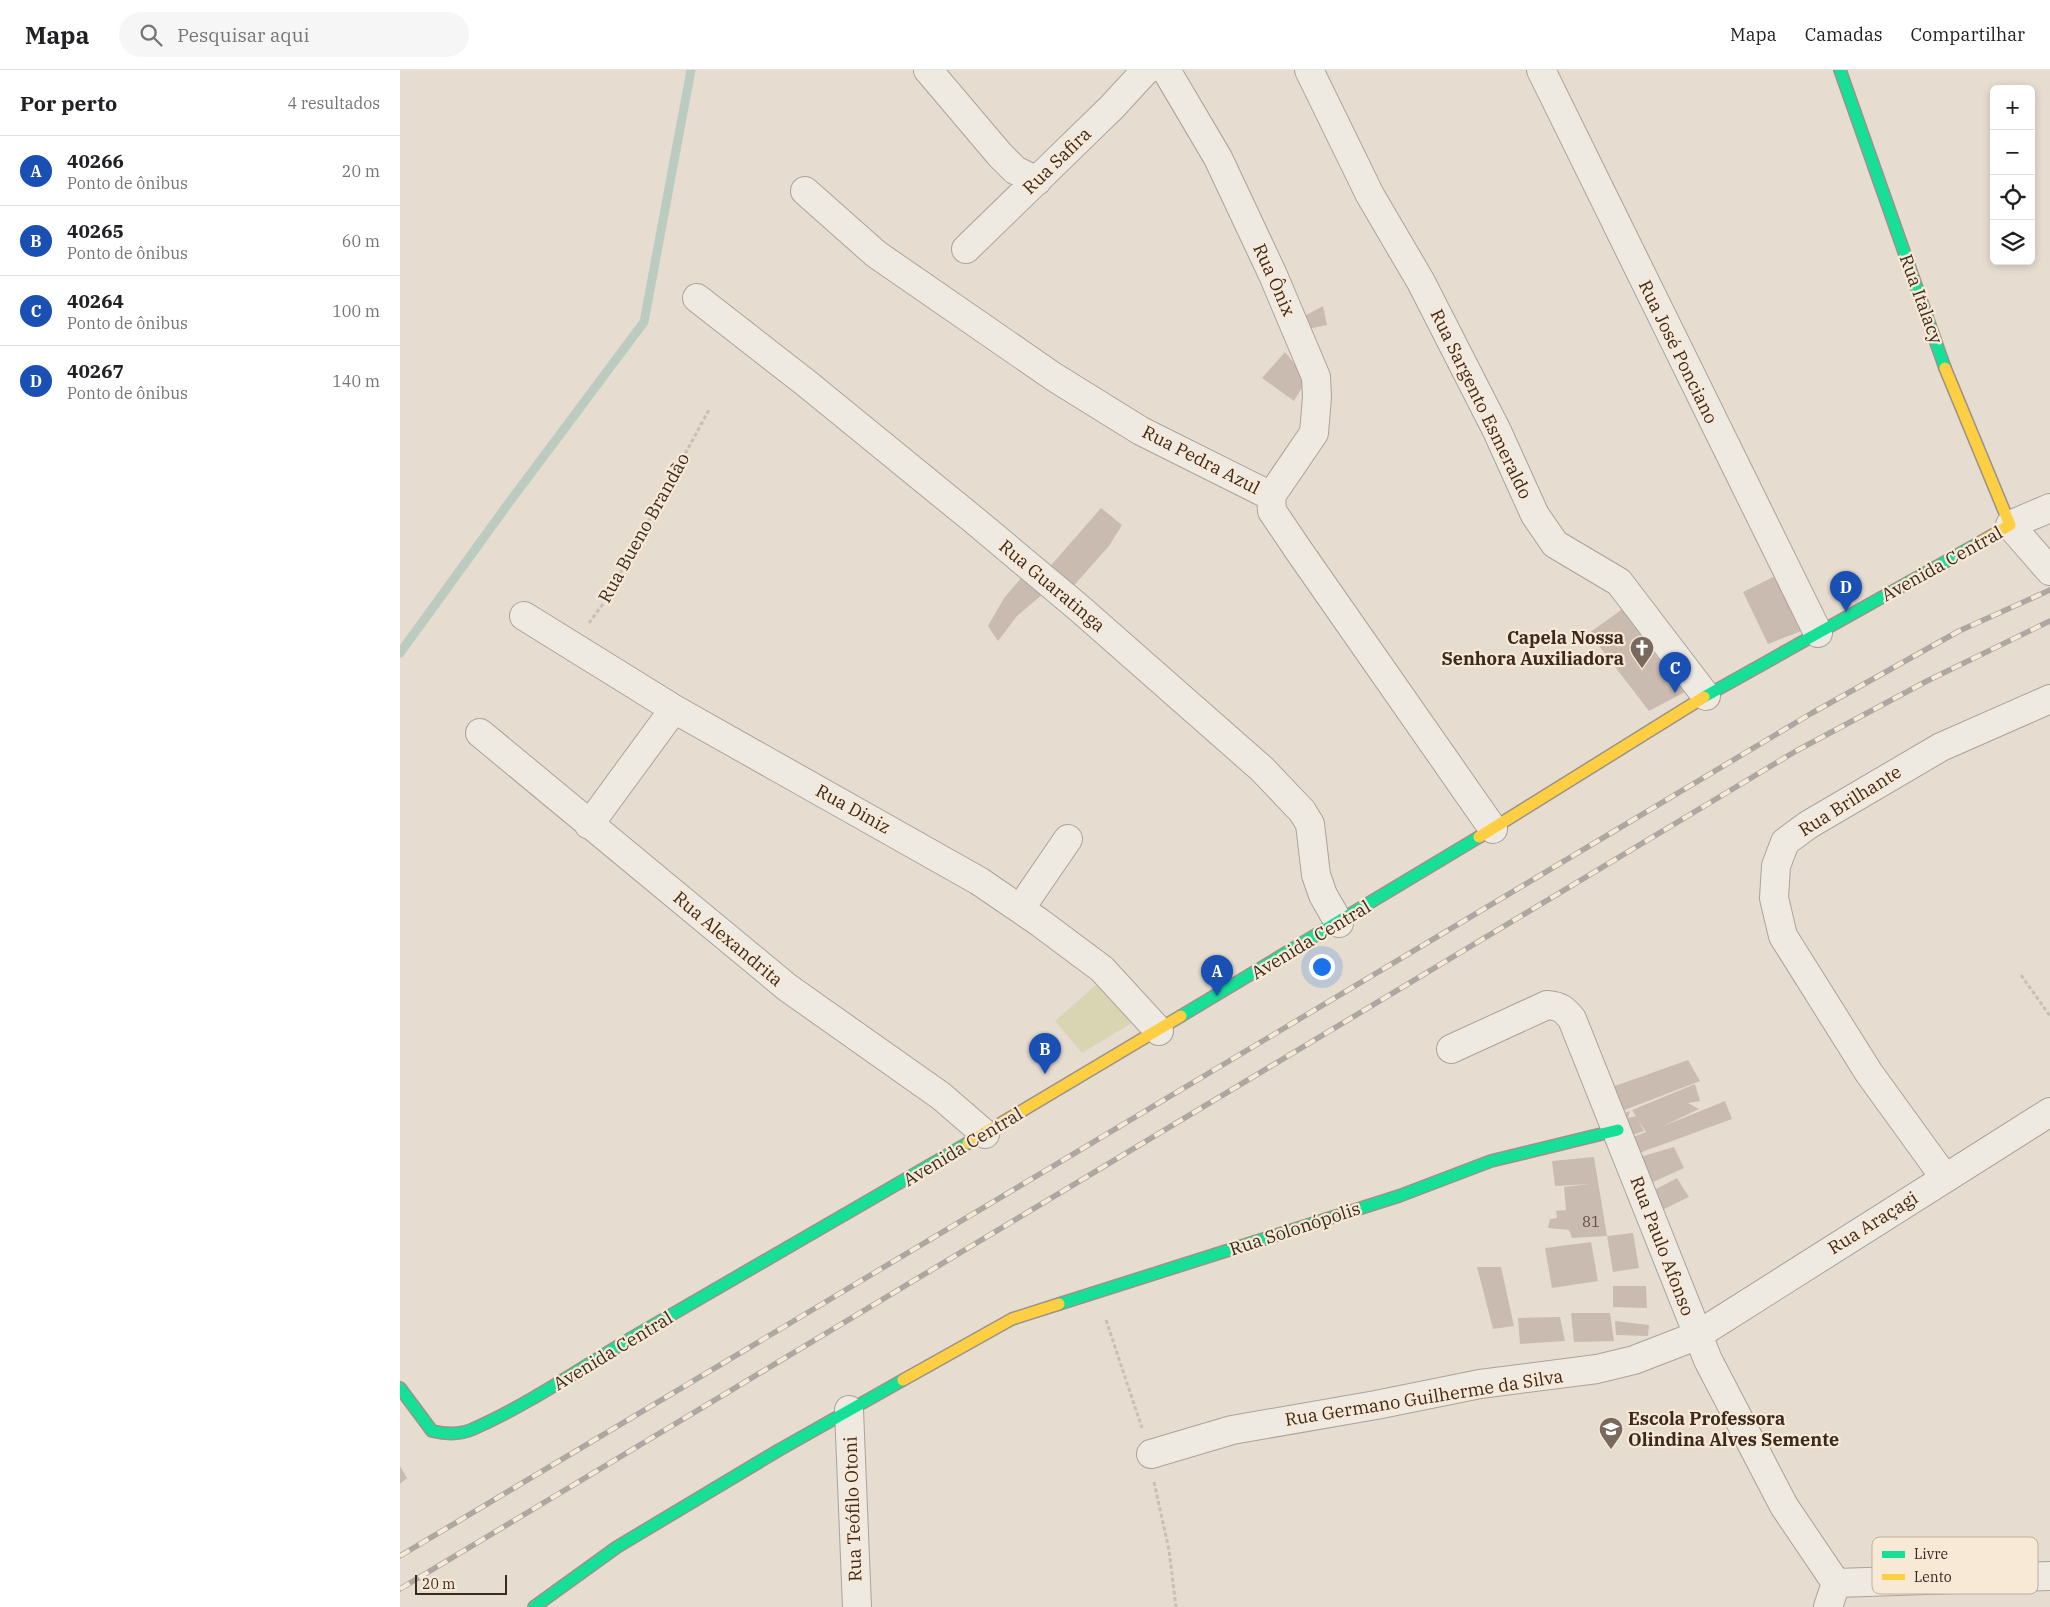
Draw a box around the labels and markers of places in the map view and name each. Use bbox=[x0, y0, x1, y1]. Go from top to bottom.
pin: D bbox=[1830, 571, 1862, 612]
place label: Capela Nossa Senhora Auxiliadora bbox=[1441, 626, 1624, 670]
church icon: Capela Nossa Senhora Auxiliadora bbox=[1629, 635, 1655, 669]
pin: C bbox=[1659, 652, 1691, 693]
pin: A bbox=[1201, 955, 1233, 996]
pin: B bbox=[1029, 1033, 1061, 1074]
place label: Escola Professora Olindina Alves Semente bbox=[1628, 1407, 1839, 1451]
school or university icon: Escola Professora Olindina Alves Semente bbox=[1598, 1416, 1624, 1450]

